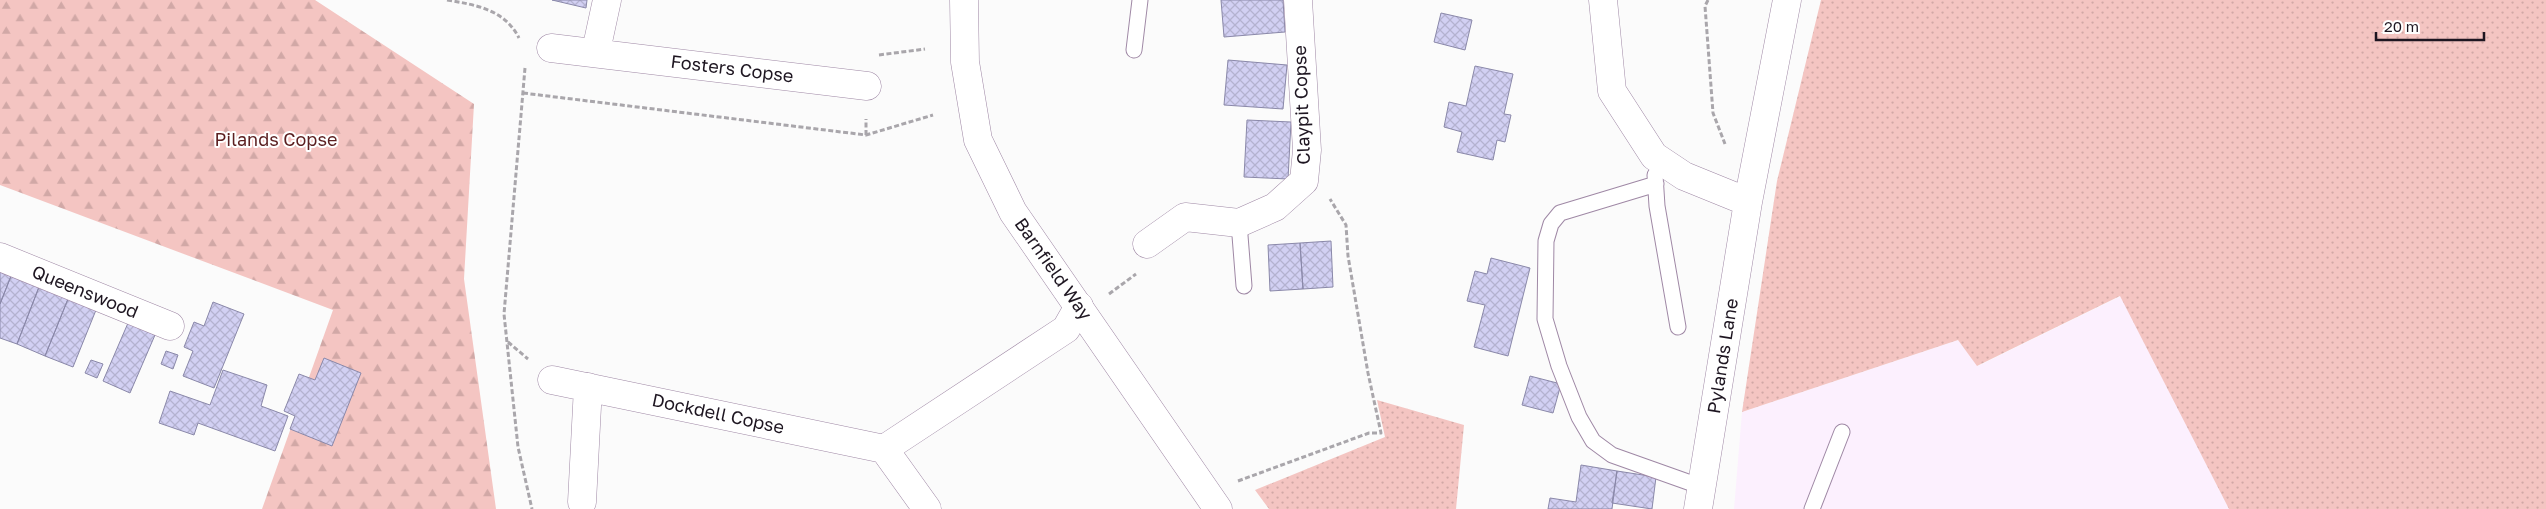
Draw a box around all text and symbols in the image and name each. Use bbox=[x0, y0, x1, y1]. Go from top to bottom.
scale bar bbox=[2376, 10, 2484, 42]
text: 20 m bbox=[2384, 17, 2419, 35]
street label: Claypit Copse bbox=[1288, 45, 1314, 165]
street label: Fosters Copse bbox=[669, 50, 795, 86]
park label: Pilands Copse bbox=[215, 128, 337, 150]
street label: Barnfield Way bbox=[1010, 213, 1097, 324]
street label: Queenswood bbox=[29, 260, 142, 322]
street label: Pylands Lane bbox=[1702, 297, 1742, 415]
street label: Dockdell Copse bbox=[650, 388, 786, 438]

